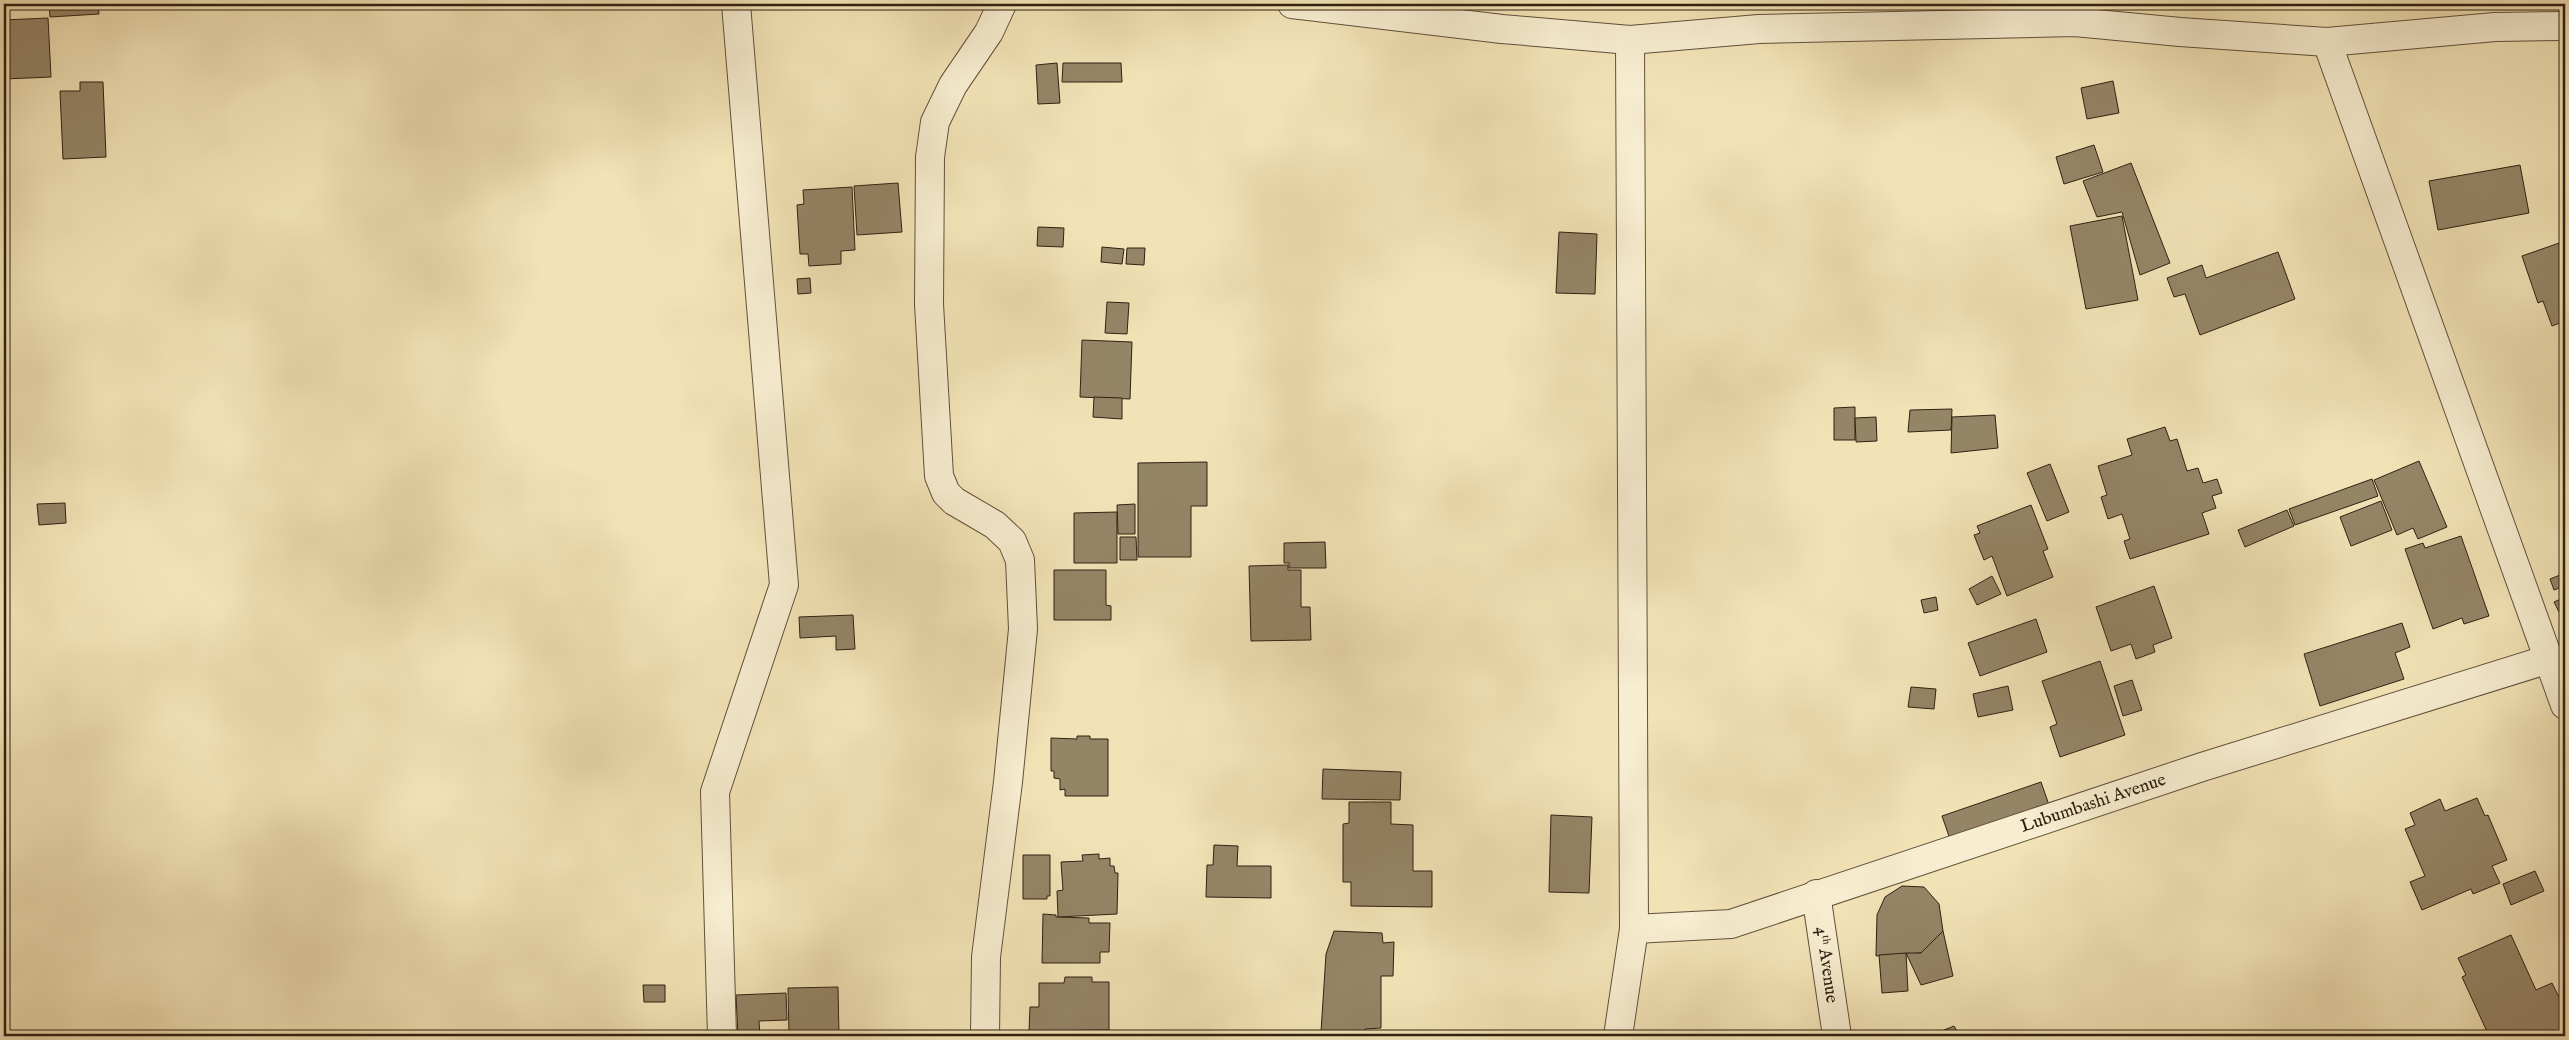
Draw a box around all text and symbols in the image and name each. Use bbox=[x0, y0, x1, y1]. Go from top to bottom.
street label: Lubumbashi Avenue bbox=[2018, 768, 2169, 838]
street label: 4ᵗʰ Avenue bbox=[1809, 925, 1843, 1005]

